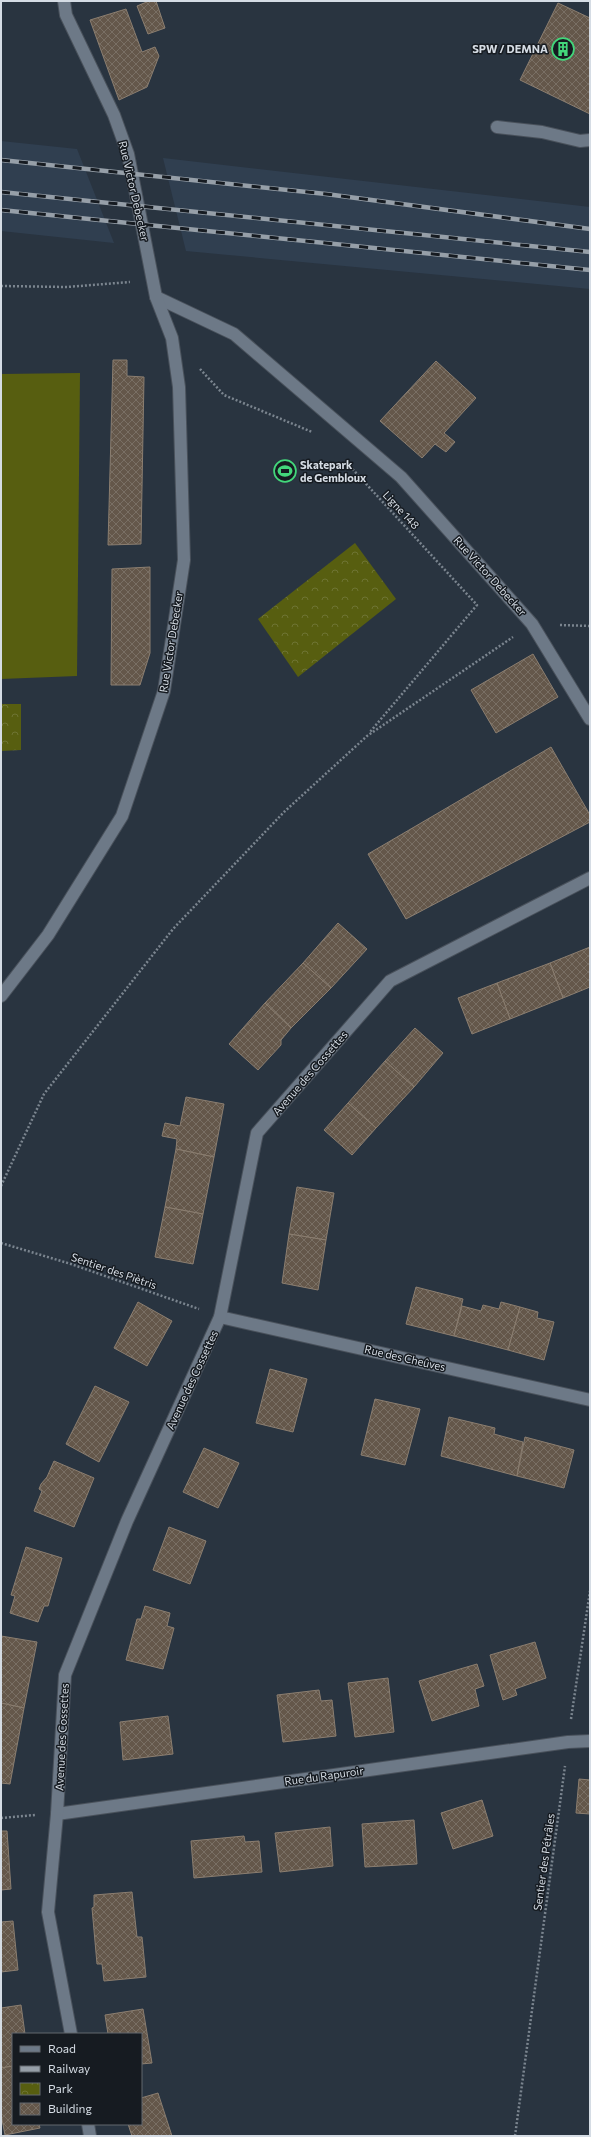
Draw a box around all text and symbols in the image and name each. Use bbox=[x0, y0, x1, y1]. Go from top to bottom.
building icon: SPW / DEMNA bbox=[550, 36, 576, 62]
place label: SPW / DEMNA bbox=[472, 42, 548, 55]
street label: Rue Victor Debecker bbox=[117, 140, 152, 243]
sports icon: Skatepark de Gembloux bbox=[272, 458, 298, 484]
place label: Skatepark de Gembloux bbox=[300, 458, 367, 484]
street label: Ligne 148 bbox=[380, 488, 422, 532]
street label: Rue Victor Debecker bbox=[451, 533, 530, 618]
street label: Rue Victor Debecker bbox=[156, 590, 185, 693]
street label: Avenue des Cossettes bbox=[269, 1028, 350, 1118]
street label: Sentier des Piètris bbox=[70, 1250, 159, 1291]
street label: Avenue des Cossettes bbox=[163, 1328, 220, 1431]
street label: Rue des Cheûves bbox=[363, 1342, 447, 1373]
street label: Avenue des Cossettes bbox=[52, 1683, 71, 1791]
street label: Rue du Rapuroir bbox=[284, 1763, 365, 1787]
street label: Sentier des Pétrâles bbox=[530, 1812, 557, 1911]
legend bbox=[12, 2033, 142, 2125]
text: Road bbox=[48, 2041, 76, 2055]
text: Railway bbox=[48, 2061, 90, 2075]
text: Park bbox=[48, 2081, 74, 2095]
text: Building bbox=[48, 2101, 92, 2115]

